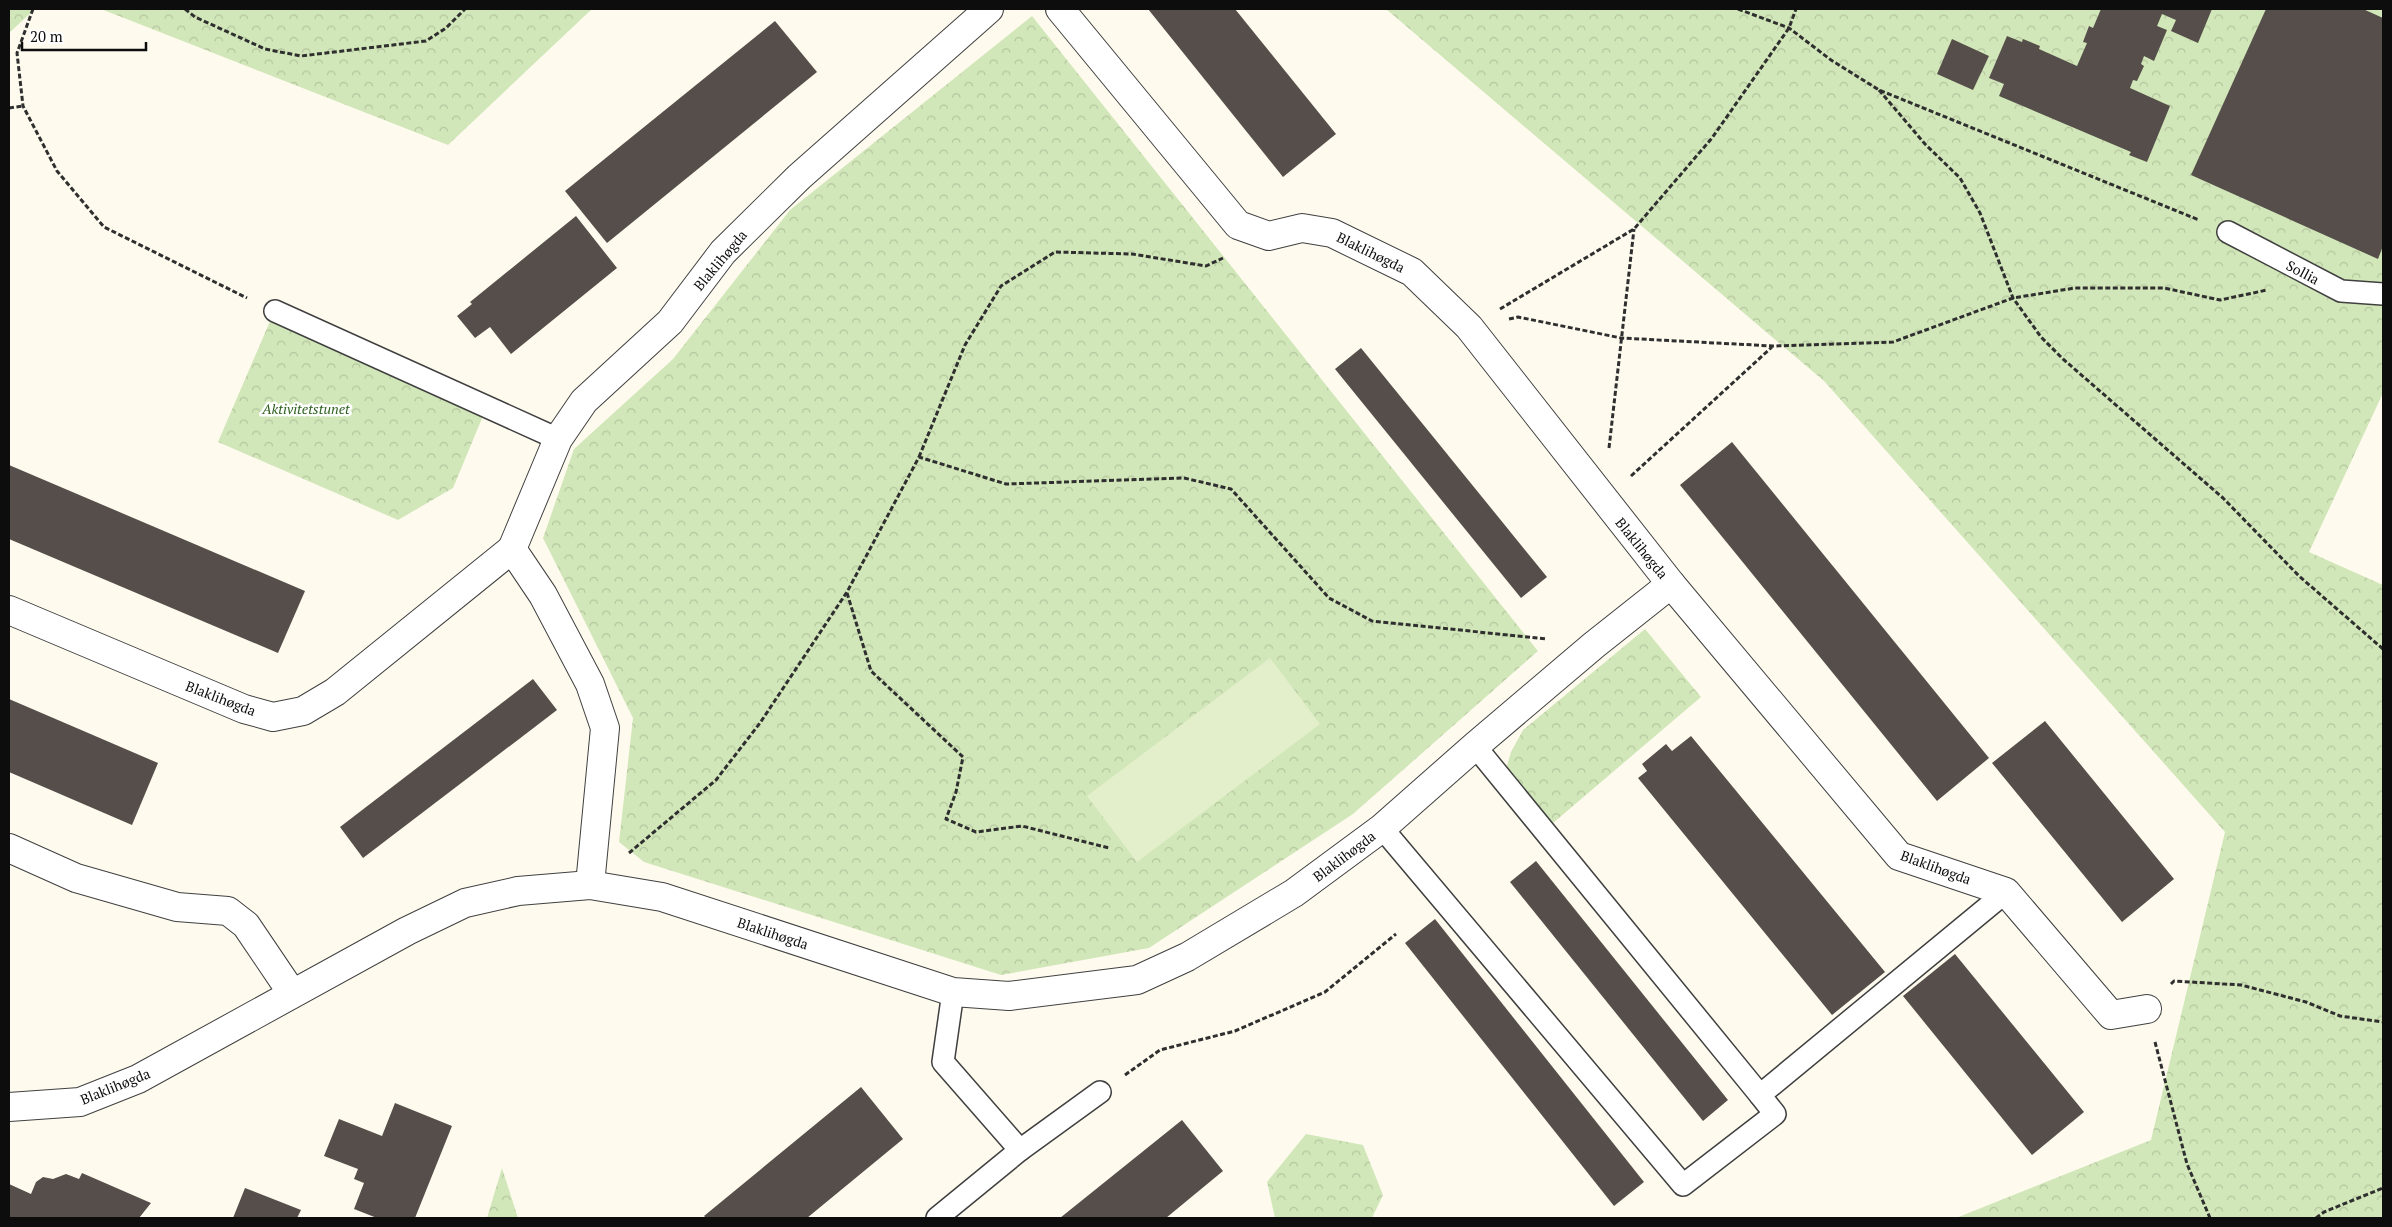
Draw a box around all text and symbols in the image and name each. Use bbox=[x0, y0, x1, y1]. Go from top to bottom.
scale bar bbox=[22, 20, 146, 52]
text: 20 m bbox=[30, 26, 63, 46]
street label: Blaklihøgda bbox=[689, 226, 751, 294]
street label: Blaklihøgda bbox=[1334, 227, 1408, 277]
street label: Sollia bbox=[2283, 255, 2323, 289]
park label: Aktivitetstunet bbox=[261, 399, 350, 418]
street label: Blaklihøgda bbox=[1611, 513, 1673, 583]
street label: Blaklihøgda bbox=[183, 676, 259, 720]
street label: Blaklihøgda bbox=[1309, 826, 1379, 886]
street label: Blaklihøgda bbox=[1898, 845, 1974, 889]
street label: Blaklihøgda bbox=[735, 913, 811, 953]
street label: Blaklihøgda bbox=[77, 1063, 153, 1109]

